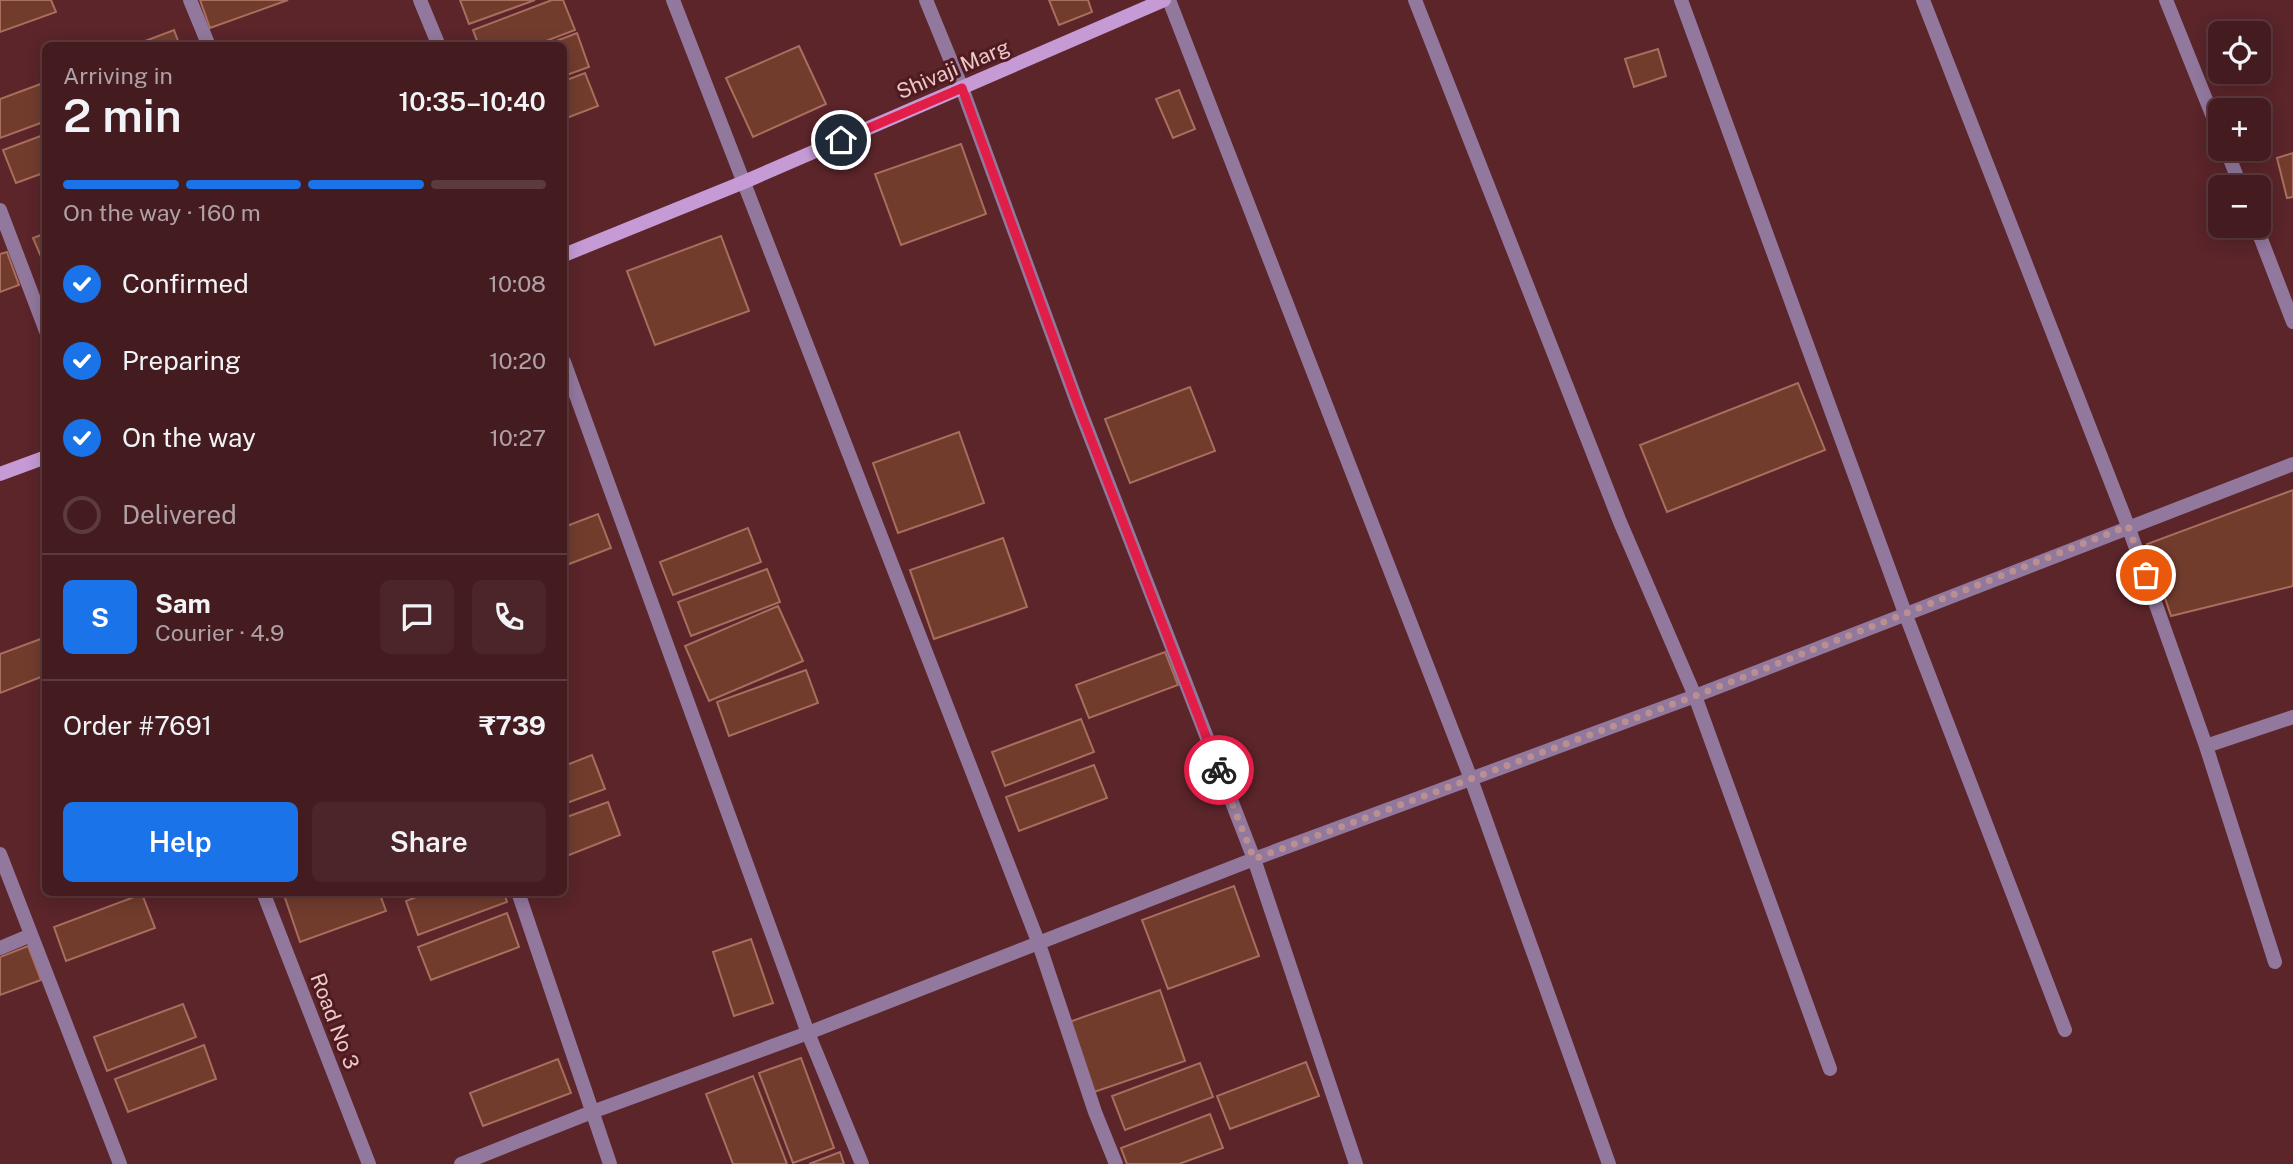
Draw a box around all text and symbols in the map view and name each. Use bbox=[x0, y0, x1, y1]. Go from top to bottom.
map controls bbox=[2208, 21, 2271, 238]
button: locate bbox=[2208, 21, 2271, 84]
street label: Shivaji Marg bbox=[893, 34, 1013, 104]
text: Arriving in bbox=[63, 62, 173, 89]
text: 10:35–10:40 bbox=[398, 86, 546, 117]
text: 2 min bbox=[63, 88, 182, 142]
button: + bbox=[2208, 98, 2271, 161]
pin bbox=[811, 110, 871, 170]
icon: home bbox=[822, 121, 860, 159]
button: − bbox=[2208, 175, 2271, 238]
text: On the way · 160 m bbox=[63, 199, 261, 226]
icon: check bbox=[63, 265, 101, 303]
text: Confirmed bbox=[122, 268, 249, 299]
text: 10:08 bbox=[489, 270, 546, 297]
icon: check bbox=[63, 342, 101, 380]
text: Preparing bbox=[122, 345, 241, 376]
text: 10:20 bbox=[489, 347, 546, 374]
icon: check bbox=[63, 419, 101, 457]
text: On the way bbox=[122, 422, 256, 453]
text: 10:27 bbox=[489, 424, 546, 451]
text: Delivered bbox=[122, 499, 237, 530]
pin bbox=[2116, 545, 2176, 605]
icon: bag bbox=[2127, 556, 2165, 594]
button: chat bbox=[380, 580, 454, 654]
button: phone bbox=[472, 580, 546, 654]
text: Sam bbox=[155, 588, 211, 619]
text: S bbox=[91, 602, 109, 633]
text: Courier · 4.9 bbox=[155, 619, 284, 646]
text: Order #7691 bbox=[63, 710, 212, 741]
text: ₹739 bbox=[479, 710, 546, 741]
courier bbox=[1184, 735, 1254, 805]
icon: bike bbox=[1200, 751, 1238, 789]
button: Help bbox=[63, 802, 298, 882]
button: Share bbox=[312, 802, 546, 882]
street label: Road No 3 bbox=[305, 970, 365, 1072]

